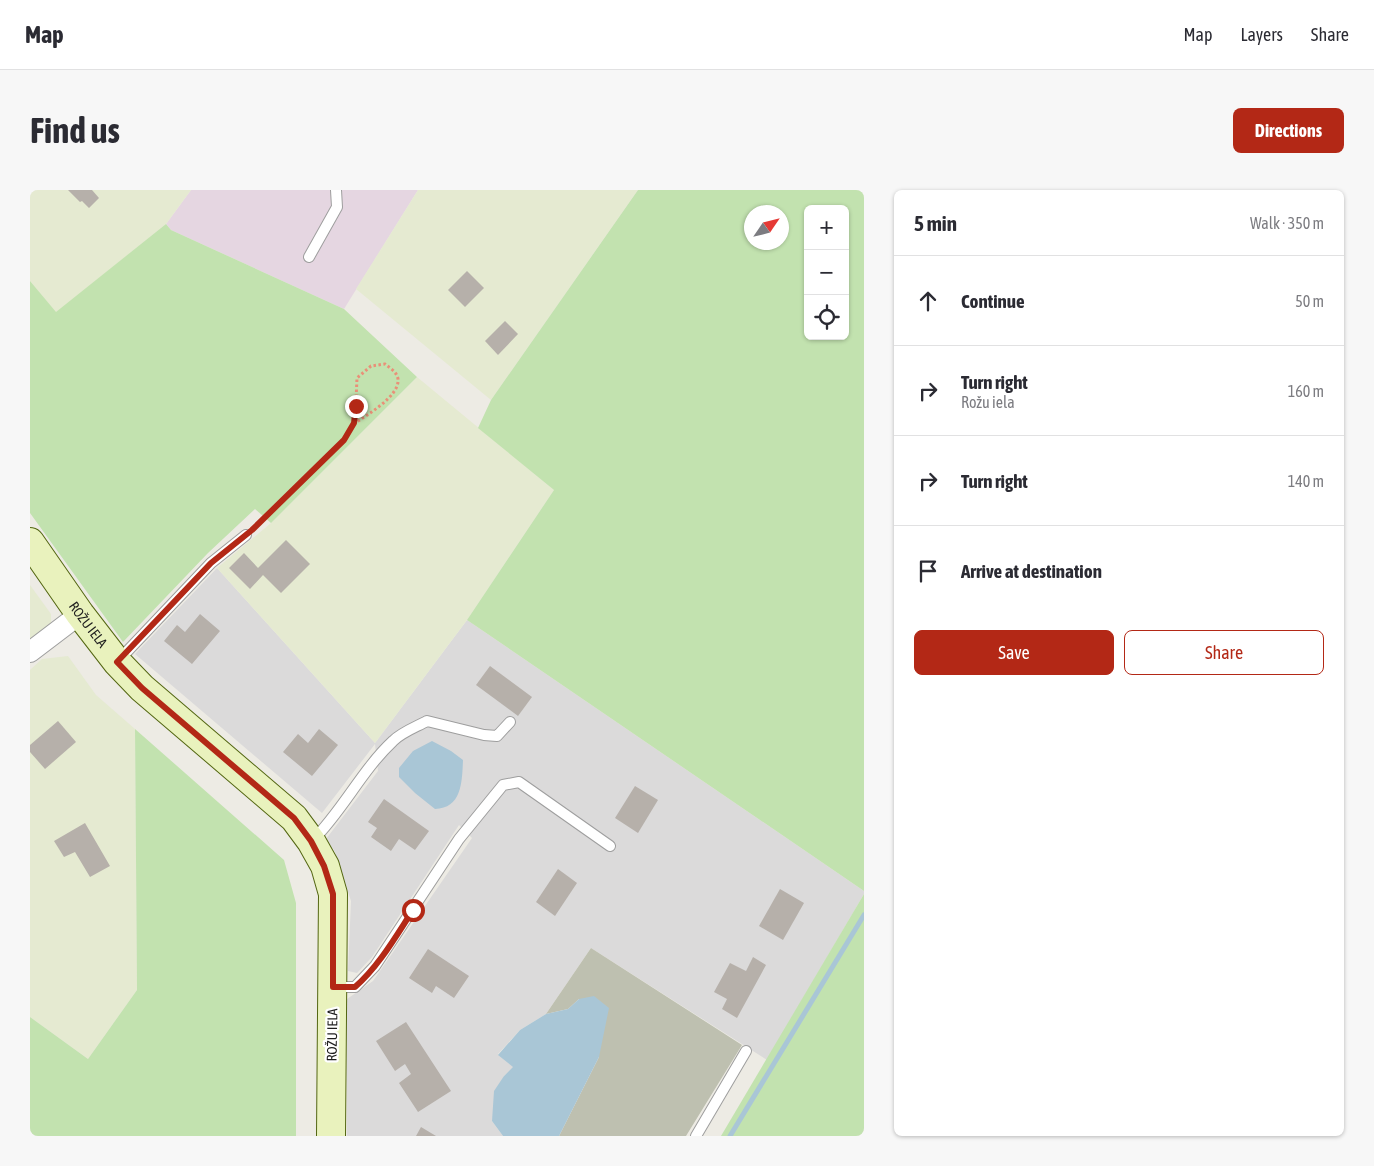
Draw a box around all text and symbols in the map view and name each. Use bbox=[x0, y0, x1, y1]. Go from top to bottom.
text: Map bbox=[25, 21, 64, 48]
text: Map bbox=[1183, 24, 1212, 45]
text: Layers bbox=[1240, 24, 1283, 45]
text: Share bbox=[1311, 24, 1349, 45]
button: Directions bbox=[1233, 108, 1344, 153]
text: Find us bbox=[30, 110, 120, 150]
north arrow bbox=[744, 205, 789, 250]
map controls bbox=[804, 205, 849, 340]
button: + bbox=[804, 205, 849, 250]
text: 5 min bbox=[914, 211, 957, 235]
text: Walk · 350 m bbox=[1250, 214, 1324, 232]
button: − bbox=[804, 250, 849, 295]
icon: ahead bbox=[914, 287, 942, 315]
text: Continue bbox=[961, 290, 1025, 312]
text: 50 m bbox=[1295, 292, 1324, 310]
button: locate bbox=[804, 295, 849, 340]
text: Turn right bbox=[961, 371, 1028, 393]
icon: right bbox=[914, 377, 942, 405]
text: 160 m bbox=[1288, 382, 1324, 400]
text: Rožu iela bbox=[961, 393, 1015, 411]
route end bbox=[345, 395, 368, 418]
icon: right bbox=[914, 467, 942, 495]
text: Turn right bbox=[961, 470, 1028, 492]
text: 140 m bbox=[1288, 472, 1324, 490]
icon: arrive bbox=[914, 557, 942, 585]
text: Arrive at destination bbox=[961, 560, 1102, 582]
street label: ROŽU IELA bbox=[66, 599, 111, 651]
button: Save bbox=[914, 630, 1114, 675]
button: Share bbox=[1124, 630, 1324, 675]
route start bbox=[402, 899, 425, 922]
street label: ROŽU IELA bbox=[324, 1008, 340, 1062]

